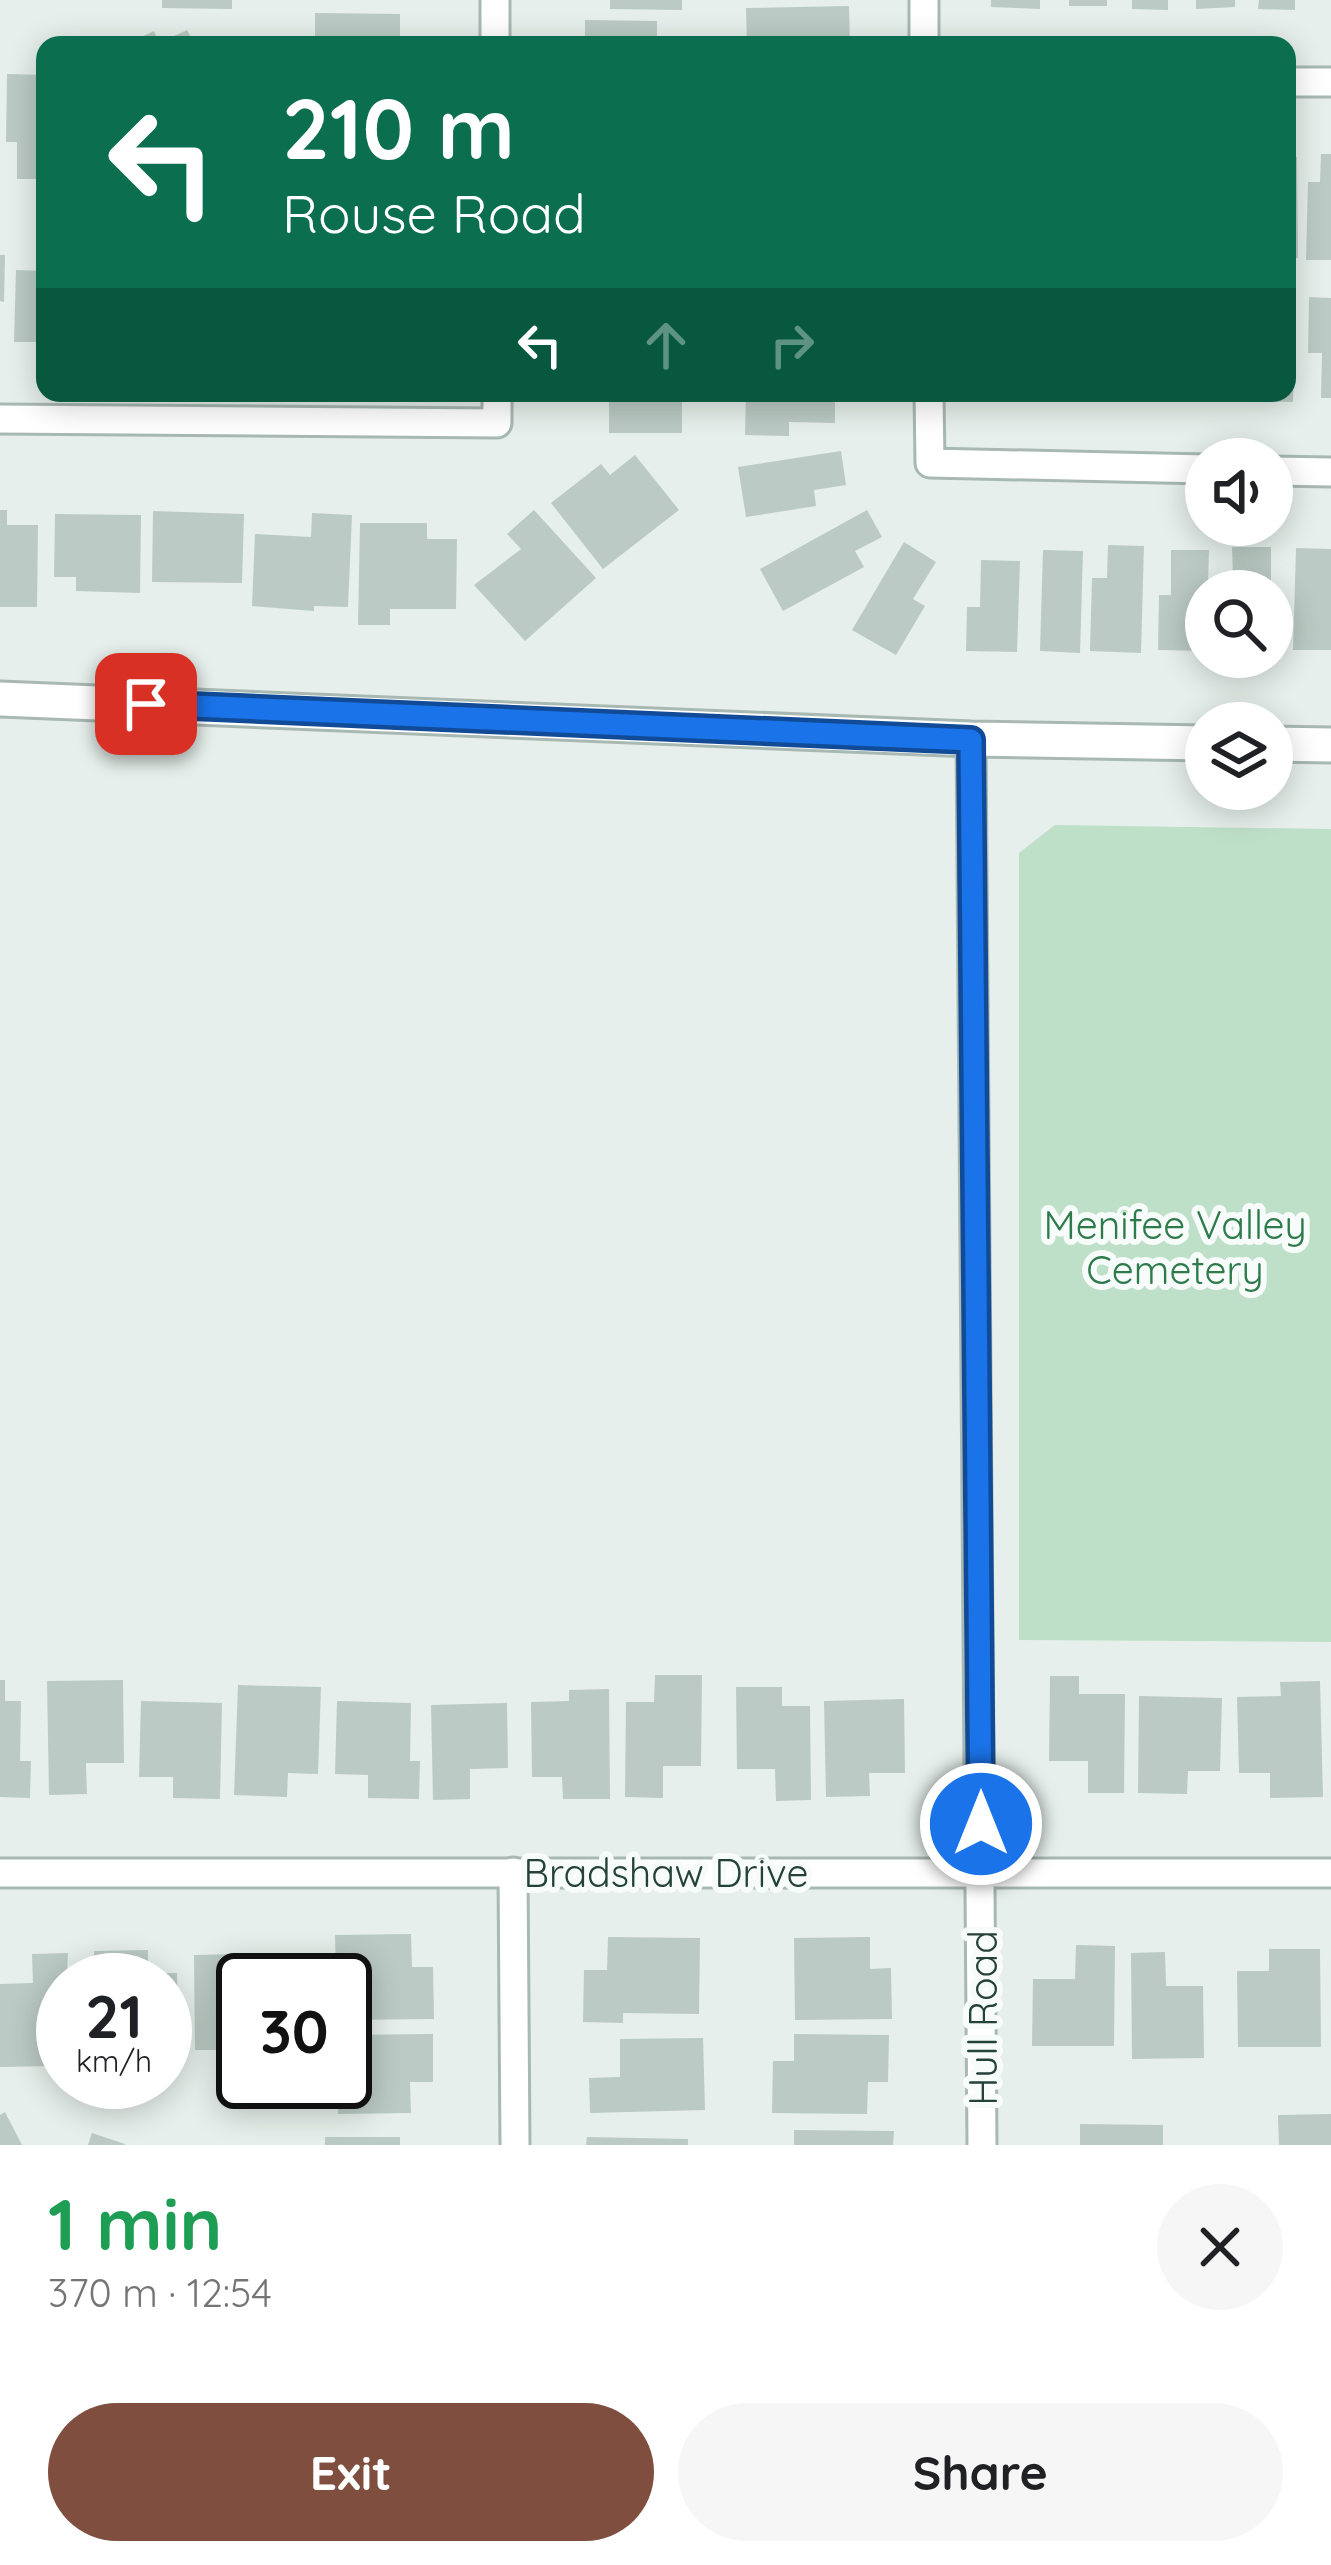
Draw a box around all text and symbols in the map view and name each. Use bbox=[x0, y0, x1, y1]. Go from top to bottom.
text: 210 m bbox=[282, 75, 515, 180]
icon: left bbox=[84, 84, 240, 240]
text: Rouse Road bbox=[282, 179, 586, 247]
icon: left bbox=[507, 312, 573, 378]
icon: ahead bbox=[633, 312, 699, 378]
icon: right bbox=[759, 312, 825, 378]
map controls bbox=[1185, 438, 1293, 810]
button: sound bbox=[1185, 438, 1293, 546]
button: search bbox=[1185, 570, 1293, 678]
pin bbox=[95, 653, 197, 755]
icon: arrive bbox=[113, 671, 179, 737]
button: layers bbox=[1185, 702, 1293, 810]
park label: Menifee Valley Cemetery bbox=[1043, 1200, 1307, 1294]
position arrow bbox=[918, 1761, 1044, 1887]
street label: Bradshaw Drive bbox=[524, 1848, 808, 1897]
street label: Hull Road bbox=[958, 1930, 1007, 2106]
speed limit sign: 30 bbox=[216, 1953, 372, 2109]
text: 21 bbox=[85, 1978, 143, 2053]
text: km/h bbox=[76, 2042, 152, 2080]
text: 1 min bbox=[48, 2178, 222, 2268]
button: close bbox=[1157, 2184, 1283, 2310]
text: 370 m · 12:54 bbox=[48, 2268, 272, 2317]
button: Exit bbox=[48, 2403, 654, 2541]
button: Share bbox=[678, 2403, 1283, 2541]

